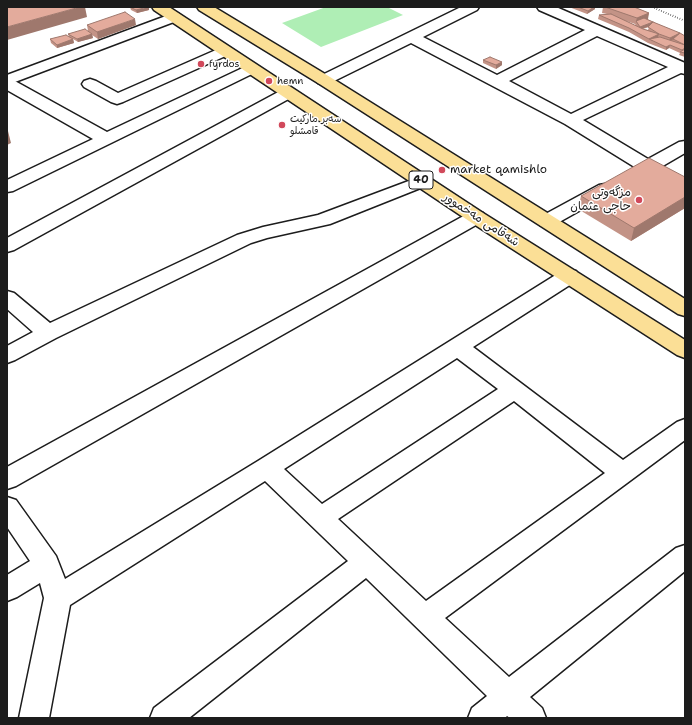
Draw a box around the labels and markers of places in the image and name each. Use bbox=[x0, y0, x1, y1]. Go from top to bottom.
place label: fyrdos bbox=[209, 58, 239, 70]
marker: fyrdos bbox=[196, 59, 206, 69]
place label: hemn bbox=[277, 75, 303, 87]
marker: hemn bbox=[264, 76, 274, 86]
place label: سەبر مارکیت قامشلو bbox=[290, 113, 341, 136]
marker: سەبر مارکیت قامشلو bbox=[277, 120, 287, 130]
place label: market qamishlo bbox=[450, 163, 547, 177]
marker: market qamishlo bbox=[437, 165, 447, 175]
place label: مزگەوتی حاجی عثمان bbox=[570, 186, 631, 214]
marker: مزگەوتی حاجی عثمان bbox=[634, 195, 644, 205]

